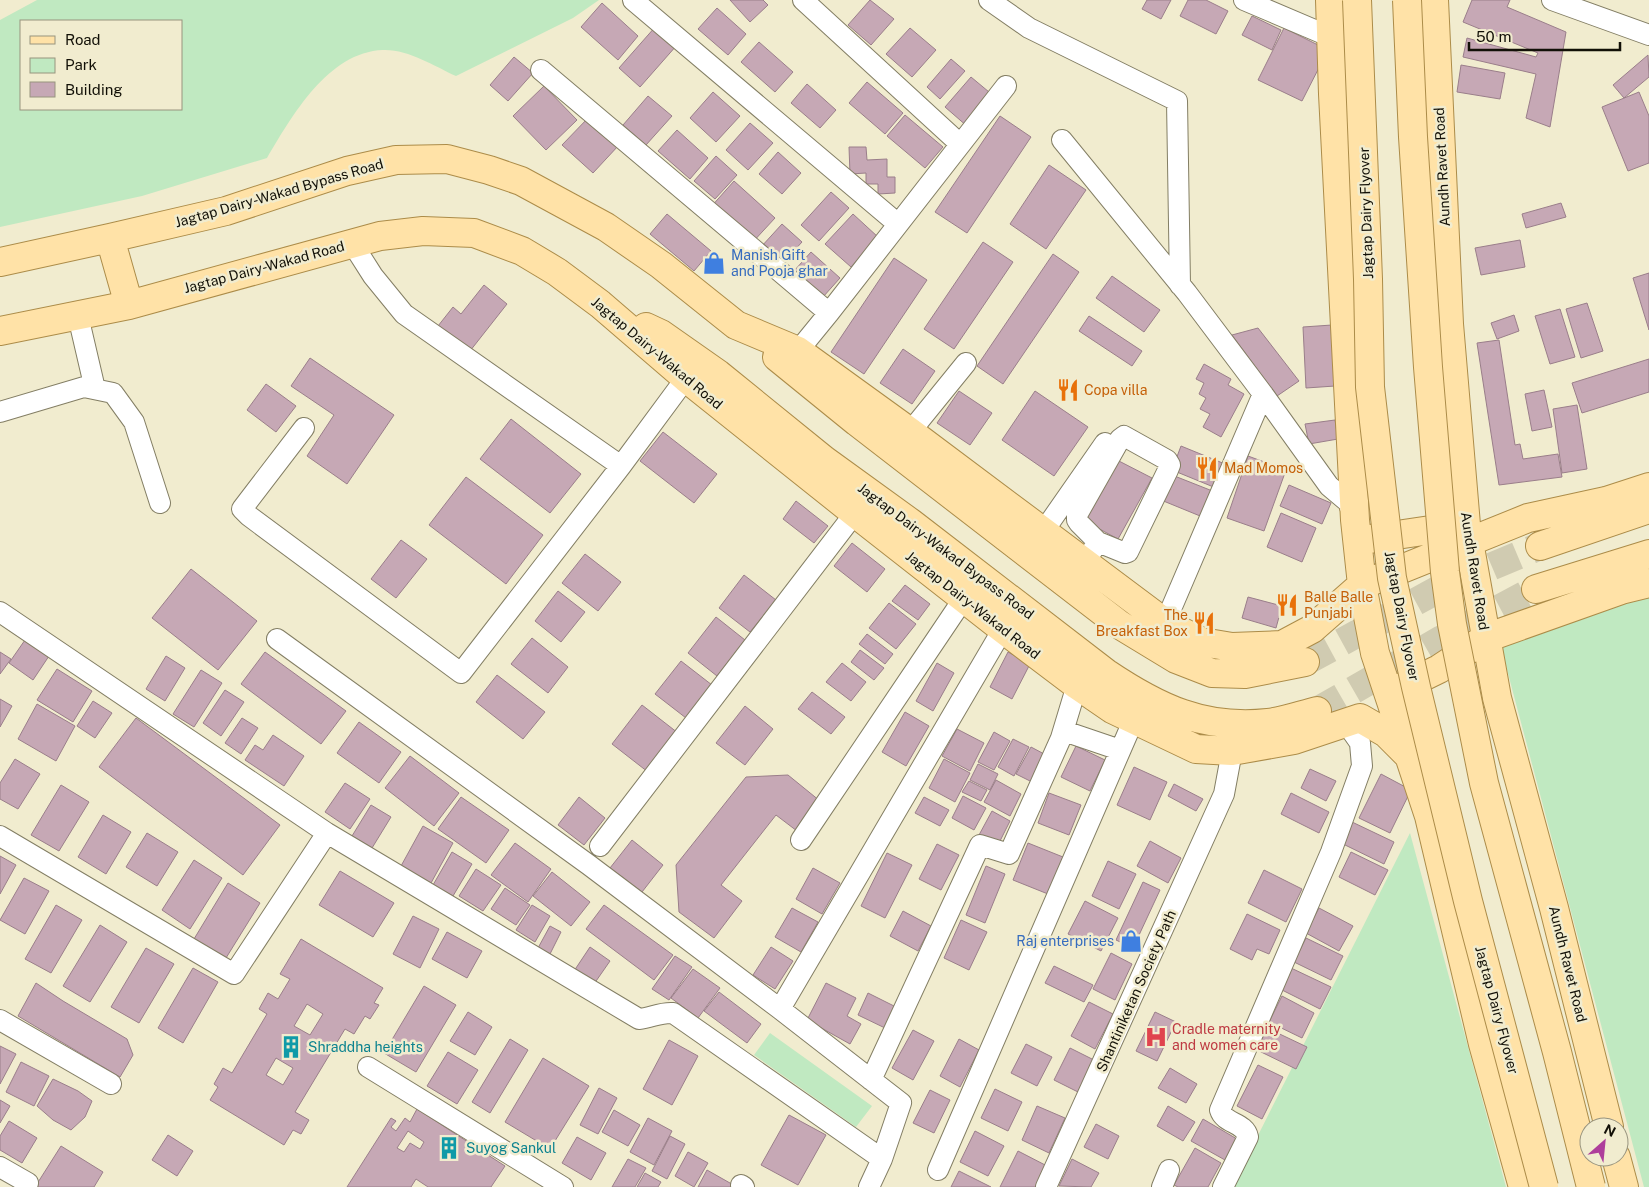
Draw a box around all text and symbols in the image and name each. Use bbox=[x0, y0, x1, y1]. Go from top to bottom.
legend bbox=[20, 20, 182, 110]
scale bar bbox=[1469, 20, 1620, 52]
text: 50 m bbox=[1476, 28, 1511, 45]
text: Road bbox=[65, 31, 101, 48]
text: Park bbox=[65, 56, 97, 73]
text: Building bbox=[65, 81, 123, 98]
street label: Aundh Ravet Road bbox=[1431, 107, 1453, 227]
street label: Jagtap Dairy Flyover bbox=[1356, 147, 1376, 279]
street label: Jagtap Dairy-Wakad Bypass Road bbox=[173, 156, 385, 230]
street label: Jagtap Dairy-Wakad Road bbox=[182, 238, 346, 296]
place label: Manish Gift and Pooja ghar bbox=[731, 247, 828, 279]
shop icon: Manish Gift and Pooja ghar bbox=[701, 250, 727, 276]
street label: Jagtap Dairy-Wakad Road bbox=[588, 294, 726, 412]
restaurant icon: Copa villa bbox=[1055, 377, 1081, 403]
place label: Copa villa bbox=[1084, 382, 1147, 398]
restaurant icon: Mad Momos bbox=[1194, 455, 1220, 481]
place label: Mad Momos bbox=[1224, 460, 1303, 476]
street label: Jagtap Dairy-Wakad Bypass Road bbox=[855, 480, 1037, 622]
street label: Aundh Ravet Road bbox=[1458, 511, 1492, 631]
street label: Jagtap Dairy-Wakad Road bbox=[903, 548, 1043, 662]
street label: Jagtap Dairy Flyover bbox=[1382, 550, 1422, 682]
place label: Balle Balle Punjabi bbox=[1304, 589, 1373, 621]
restaurant icon: Balle Balle Punjabi bbox=[1274, 592, 1300, 618]
place label: The Breakfast Box bbox=[1096, 607, 1188, 639]
restaurant icon: The Breakfast Box bbox=[1191, 610, 1217, 636]
street label: Aundh Ravet Road bbox=[1546, 904, 1590, 1024]
street label: Shantiniketan Society Path bbox=[1093, 908, 1179, 1074]
shop icon: Raj enterprises bbox=[1118, 928, 1144, 954]
place label: Raj enterprises bbox=[1016, 933, 1114, 949]
street label: Jagtap Dairy Flyover bbox=[1472, 944, 1522, 1076]
place label: Cradle maternity and women care bbox=[1172, 1021, 1281, 1053]
hospital icon: Cradle maternity and women care bbox=[1143, 1024, 1169, 1050]
building icon: Shraddha heights bbox=[278, 1034, 304, 1060]
place label: Shraddha heights bbox=[308, 1039, 423, 1055]
north arrow bbox=[1579, 1117, 1629, 1167]
text: N bbox=[1601, 1121, 1618, 1140]
building icon: Suyog Sankul bbox=[436, 1135, 462, 1161]
place label: Suyog Sankul bbox=[466, 1140, 556, 1156]

